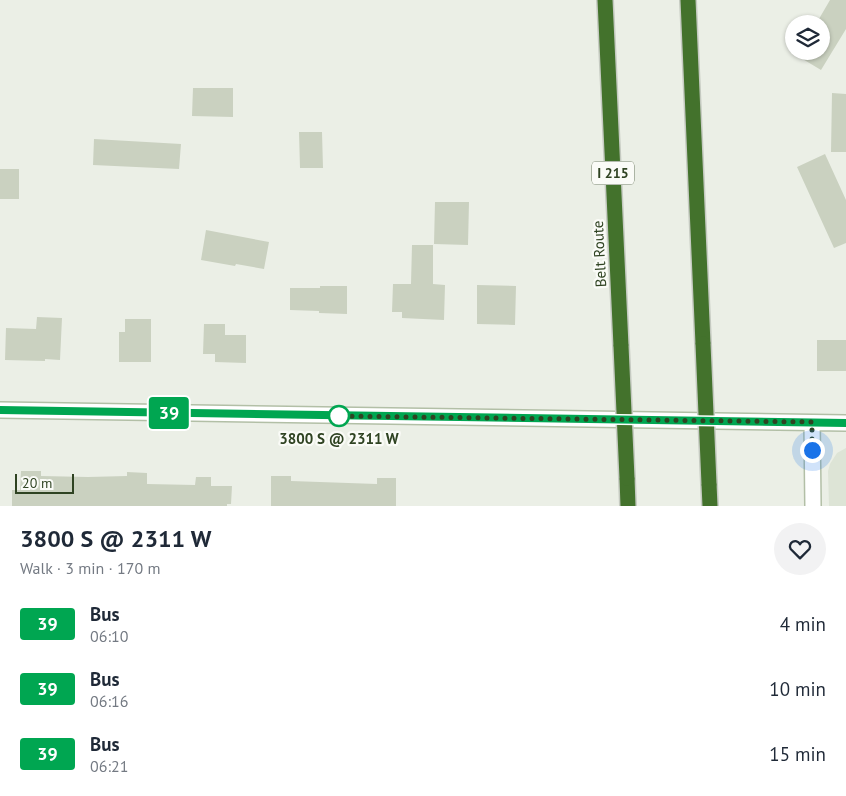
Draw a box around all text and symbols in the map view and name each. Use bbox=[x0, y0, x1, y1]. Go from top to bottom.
map controls bbox=[785, 15, 830, 60]
button: layers bbox=[785, 15, 830, 60]
road number: I 215 bbox=[592, 162, 634, 184]
street label: Belt Route bbox=[588, 220, 610, 288]
line badge: 39 bbox=[146, 397, 192, 429]
text: 39 bbox=[159, 401, 179, 424]
marker: 3800 S @ 2311 W bbox=[328, 405, 350, 427]
place label: 3800 S @ 2311 W bbox=[279, 429, 399, 448]
your location bbox=[800, 438, 825, 463]
scale bar bbox=[15, 471, 74, 494]
text: 20 m bbox=[22, 474, 52, 492]
text: 3800 S @ 2311 W bbox=[20, 523, 211, 554]
button: heart bbox=[774, 523, 826, 575]
text: Walk · 3 min · 170 m bbox=[20, 558, 160, 578]
text: Bus bbox=[90, 602, 119, 626]
text: 39 bbox=[37, 612, 58, 635]
text: 4 min bbox=[780, 612, 826, 636]
text: 06:10 bbox=[90, 626, 128, 646]
text: Bus bbox=[90, 667, 119, 691]
text: 39 bbox=[37, 677, 58, 700]
text: 10 min bbox=[769, 677, 826, 701]
text: 06:16 bbox=[90, 691, 128, 711]
text: Bus bbox=[90, 732, 119, 756]
text: 39 bbox=[37, 742, 58, 765]
text: 15 min bbox=[769, 742, 826, 766]
text: 06:21 bbox=[90, 756, 128, 776]

